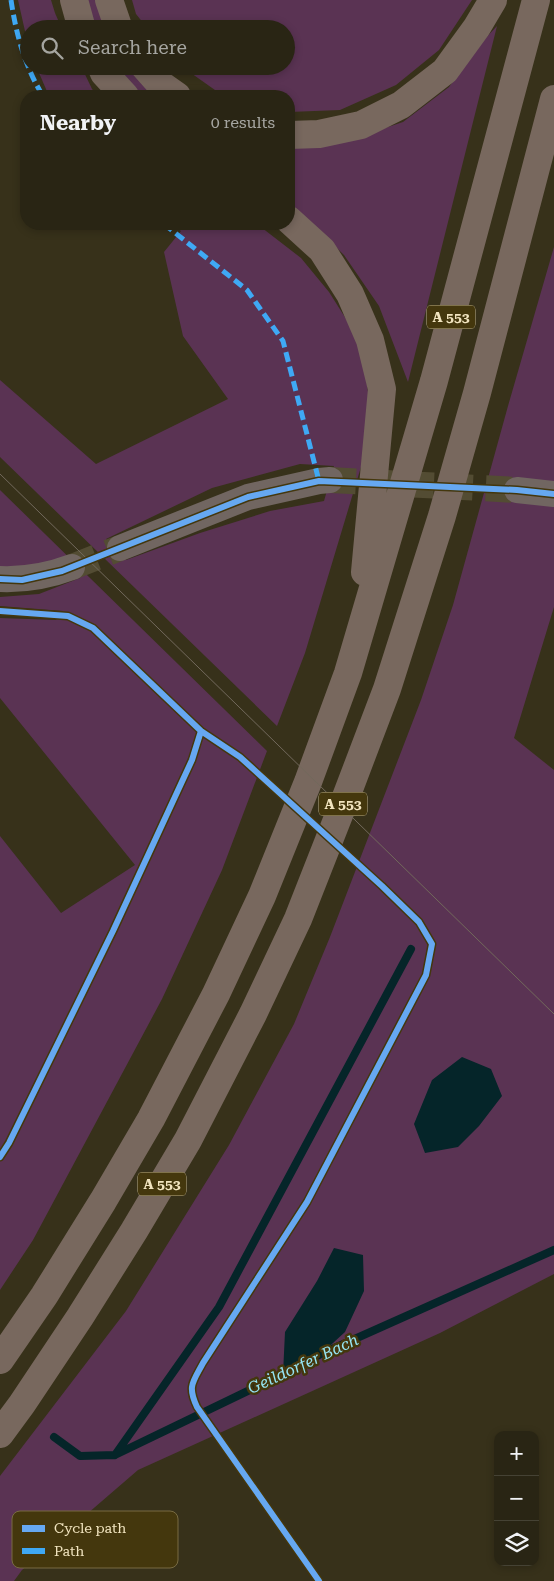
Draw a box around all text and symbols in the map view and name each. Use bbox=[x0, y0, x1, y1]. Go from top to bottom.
search box bbox=[20, 20, 295, 75]
icon: search bbox=[38, 34, 66, 62]
text: Search here bbox=[78, 36, 187, 59]
text: Nearby bbox=[40, 111, 116, 135]
text: 0 results bbox=[211, 113, 275, 132]
road number: A 553 bbox=[427, 306, 475, 328]
road number: A 553 bbox=[319, 792, 367, 816]
road number: A 553 bbox=[138, 1172, 186, 1196]
water label: Geildorfer Bach bbox=[245, 1330, 361, 1398]
map controls bbox=[494, 1431, 539, 1566]
button: + bbox=[494, 1431, 539, 1476]
button: − bbox=[494, 1476, 539, 1521]
legend bbox=[12, 1511, 178, 1568]
text: Cycle path bbox=[54, 1520, 126, 1536]
button: layers bbox=[494, 1521, 539, 1566]
text: Path bbox=[54, 1543, 84, 1559]

